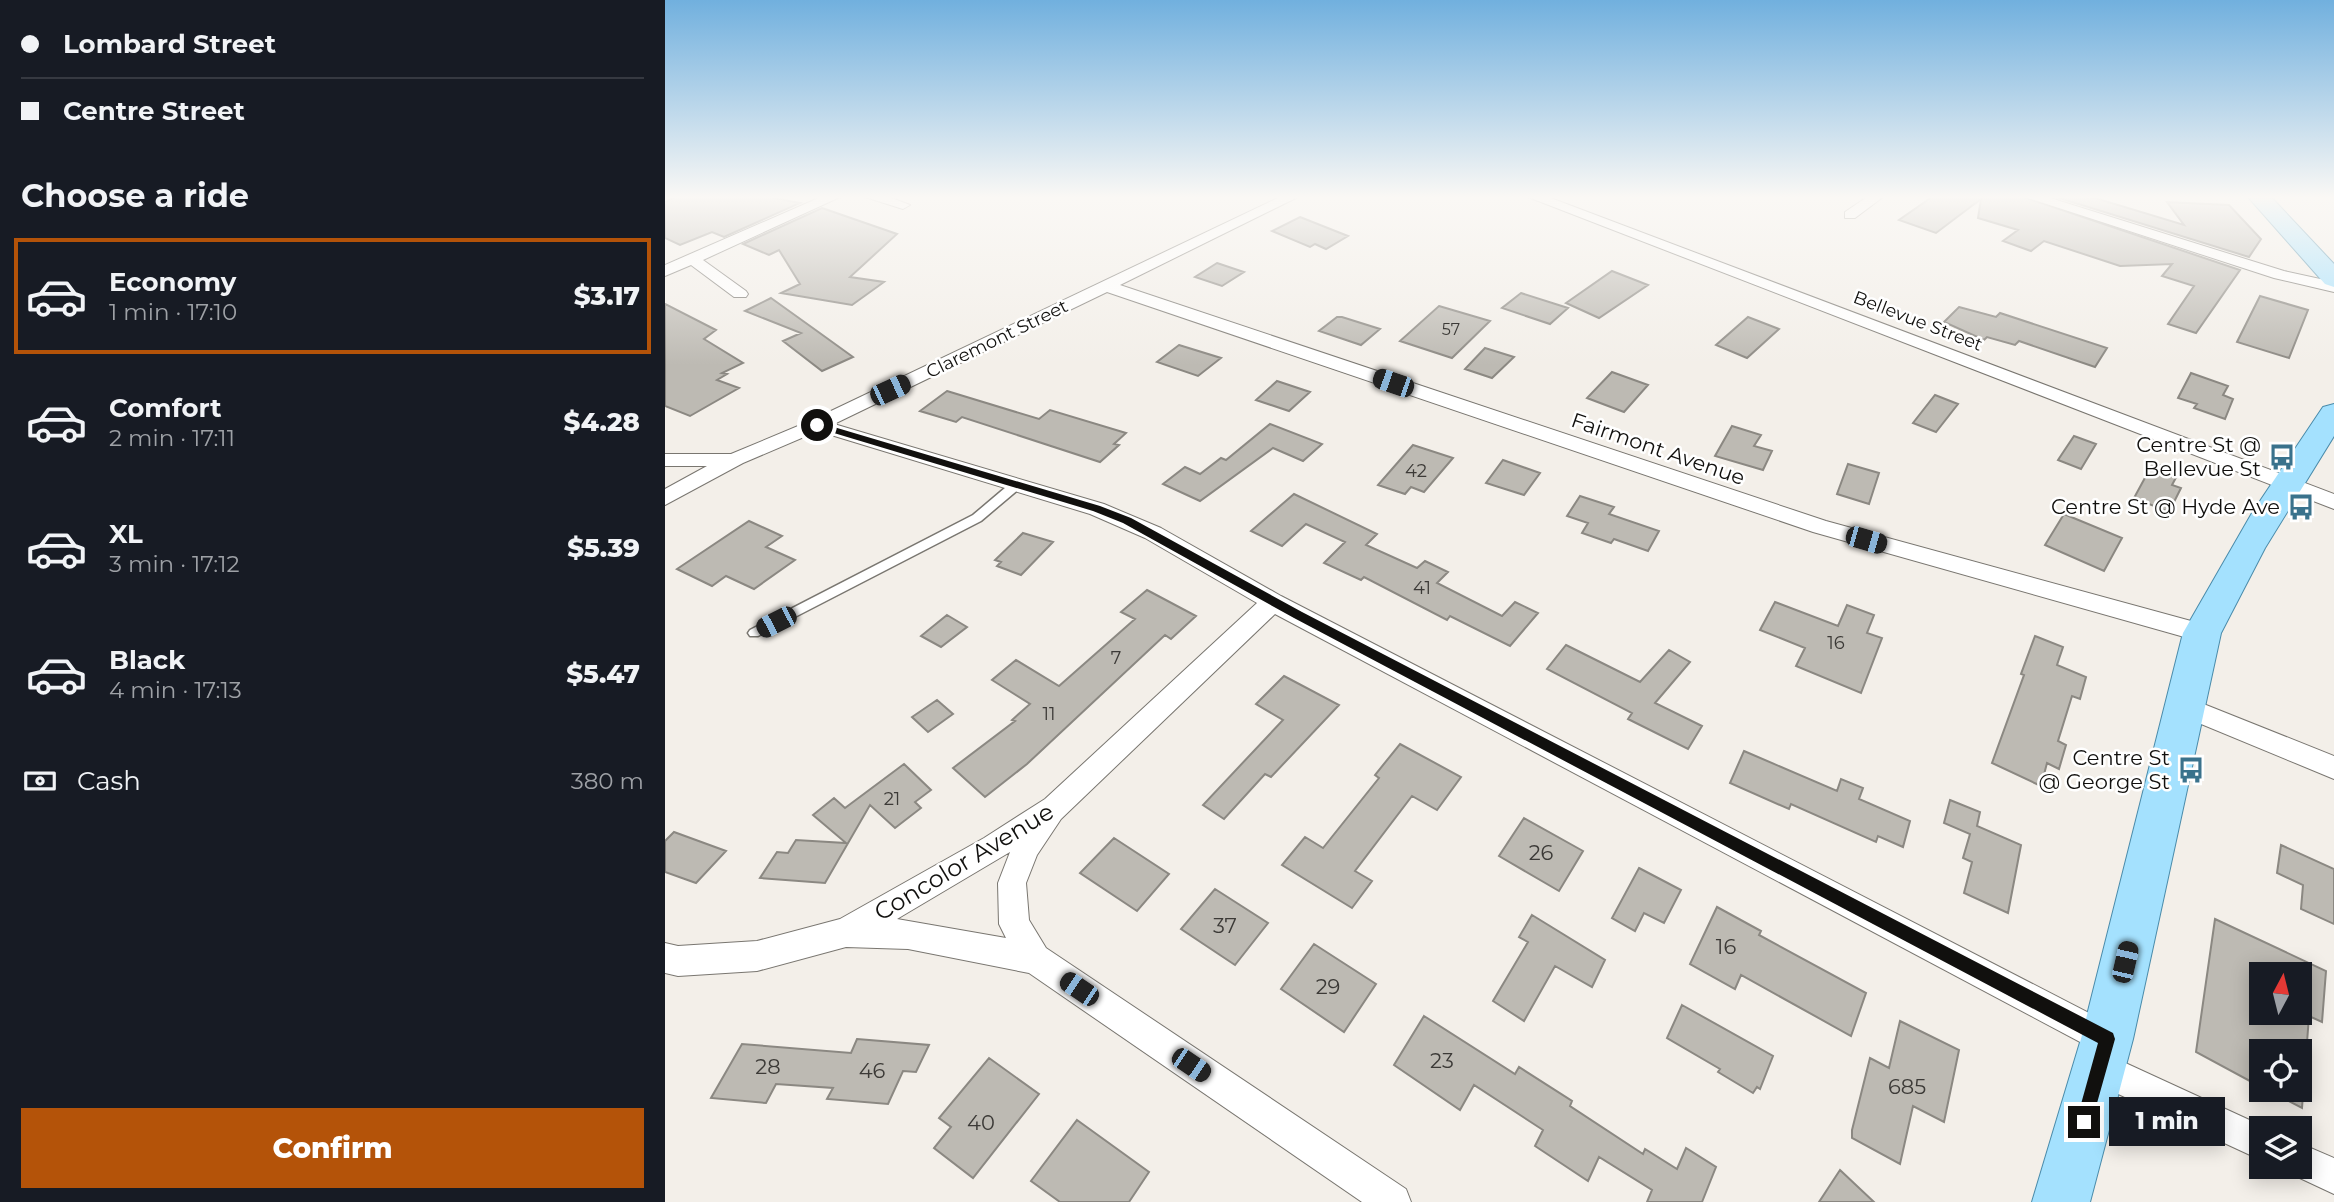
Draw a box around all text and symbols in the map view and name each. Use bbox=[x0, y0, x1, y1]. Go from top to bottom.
text: Lombard Street bbox=[63, 28, 276, 60]
text: Centre Street bbox=[63, 95, 245, 127]
text: Choose a ride bbox=[21, 176, 249, 215]
icon: car bbox=[25, 265, 88, 328]
text: Economy bbox=[109, 266, 236, 298]
text: $3.17 bbox=[574, 280, 640, 312]
street label: Bellevue Street bbox=[1850, 286, 1986, 356]
street label: Claremont Street bbox=[922, 295, 1072, 383]
text: 1 min · 17:10 bbox=[109, 298, 237, 326]
house number: 57 bbox=[1442, 320, 1460, 339]
car bbox=[1370, 366, 1417, 400]
car bbox=[867, 372, 914, 408]
icon: car bbox=[25, 391, 88, 454]
text: Comfort bbox=[109, 392, 221, 424]
text: $4.28 bbox=[564, 406, 640, 438]
street label: Fairmont Avenue bbox=[1568, 407, 1748, 490]
route start bbox=[801, 409, 833, 441]
text: 2 min · 17:11 bbox=[109, 424, 235, 452]
place label: Centre St @ Bellevue St bbox=[2136, 432, 2261, 481]
bus stop icon: Centre St @ Bellevue St bbox=[2267, 442, 2297, 472]
house number: 42 bbox=[1405, 460, 1427, 482]
bus stop icon: Centre St @ Hyde Ave bbox=[2286, 492, 2316, 522]
place label: Centre St @ Hyde Ave bbox=[2051, 494, 2280, 519]
icon: car bbox=[25, 517, 88, 580]
text: XL bbox=[109, 518, 143, 550]
car bbox=[1843, 524, 1890, 556]
text: $5.39 bbox=[567, 532, 640, 564]
text: 3 min · 17:12 bbox=[109, 550, 240, 578]
house number: 41 bbox=[1413, 577, 1431, 599]
car bbox=[753, 603, 800, 641]
house number: 16 bbox=[1827, 632, 1845, 654]
icon: car bbox=[25, 643, 88, 706]
text: Black bbox=[109, 644, 185, 676]
house number: 7 bbox=[1111, 647, 1121, 669]
text: $5.47 bbox=[566, 658, 640, 690]
text: 4 min · 17:13 bbox=[109, 676, 242, 704]
house number: 11 bbox=[1043, 703, 1056, 725]
place label: Centre St @ George St bbox=[2039, 745, 2170, 794]
bus stop icon: Centre St @ George St bbox=[2176, 755, 2206, 785]
icon: cash bbox=[21, 762, 59, 800]
text: Cash bbox=[77, 765, 141, 797]
text: 380 m bbox=[571, 767, 644, 795]
house number: 21 bbox=[884, 788, 900, 810]
street label: Concolor Avenue bbox=[869, 797, 1059, 927]
house number: 26 bbox=[1529, 840, 1554, 865]
house number: 37 bbox=[1213, 913, 1237, 938]
house number: 16 bbox=[1716, 934, 1736, 959]
car bbox=[2111, 939, 2140, 985]
north arrow bbox=[2249, 962, 2312, 1026]
map controls bbox=[2249, 962, 2312, 1179]
car bbox=[1056, 969, 1103, 1009]
house number: 29 bbox=[1316, 974, 1340, 999]
button: locate bbox=[2249, 1039, 2312, 1102]
car bbox=[1168, 1045, 1215, 1085]
house number: 23 bbox=[1430, 1048, 1454, 1073]
house number: 28 bbox=[755, 1054, 781, 1079]
house number: 46 bbox=[859, 1058, 886, 1083]
house number: 685 bbox=[1888, 1074, 1926, 1099]
callout: 1 min bbox=[2109, 1098, 2224, 1146]
route end bbox=[2068, 1106, 2100, 1138]
text: 1 min bbox=[2135, 1107, 2199, 1135]
button: Confirm bbox=[21, 1108, 644, 1188]
house number: 40 bbox=[967, 1110, 995, 1135]
button: layers bbox=[2249, 1116, 2312, 1179]

